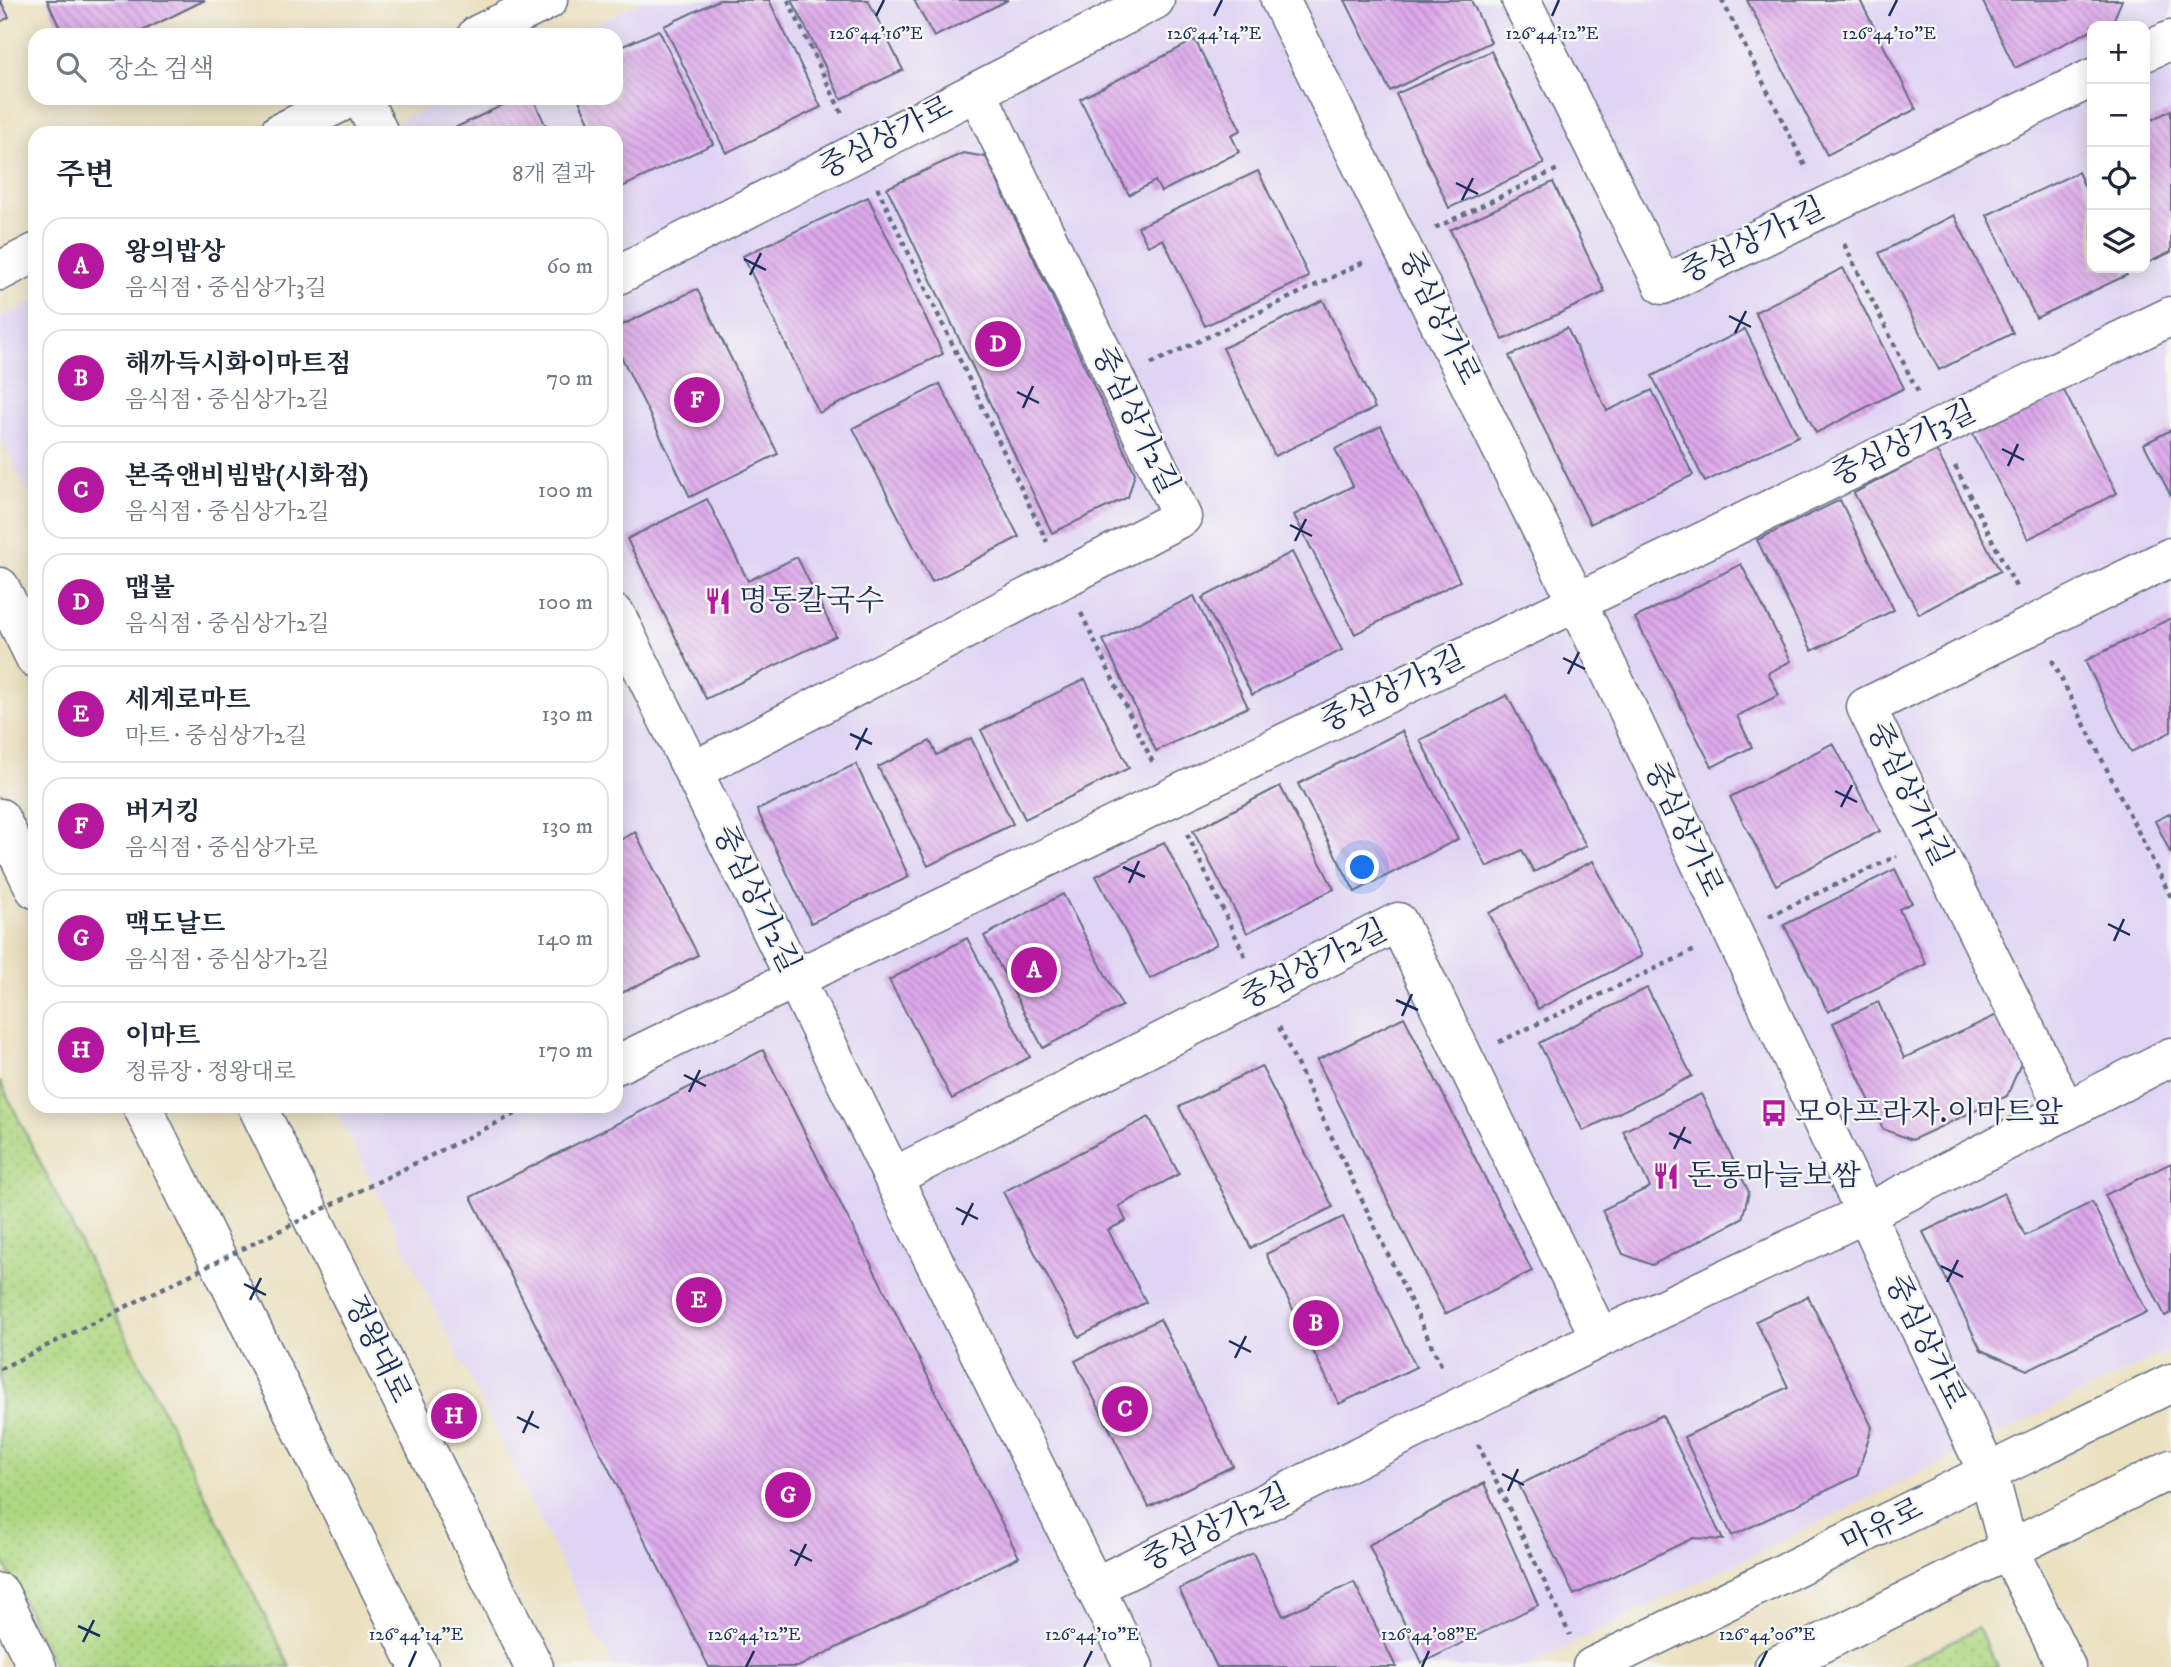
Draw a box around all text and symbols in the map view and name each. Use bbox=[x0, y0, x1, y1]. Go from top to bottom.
map controls bbox=[2087, 21, 2150, 273]
button: + bbox=[2087, 21, 2150, 84]
text: 126°44'16"E bbox=[829, 23, 923, 45]
text: 126°44'14"E bbox=[1167, 23, 1262, 45]
text: 126°44'12"E bbox=[1505, 23, 1599, 45]
text: 126°44'10"E bbox=[1842, 23, 1936, 45]
search box bbox=[28, 28, 623, 105]
icon: search bbox=[52, 48, 90, 86]
text: 장소 검색 bbox=[108, 53, 214, 86]
button: − bbox=[2087, 84, 2150, 147]
street label: 중심상가로 bbox=[813, 89, 959, 187]
button: locate bbox=[2087, 147, 2150, 210]
text: 주변 bbox=[56, 157, 114, 194]
text: 8개 결과 bbox=[512, 160, 595, 189]
street label: 중심상가1길 bbox=[1675, 190, 1831, 292]
button: layers bbox=[2087, 210, 2150, 273]
text: 왕의밥상 bbox=[125, 236, 225, 269]
street label: 중심상가로 bbox=[1391, 245, 1487, 391]
text: A bbox=[74, 252, 88, 281]
text: 60 m bbox=[546, 252, 593, 281]
text: 음식점 · 중심상가3길 bbox=[125, 274, 327, 303]
pin: D bbox=[975, 318, 1021, 370]
street label: 중심상가2길 bbox=[1083, 340, 1187, 500]
text: 해까득시화이마트점 bbox=[125, 348, 351, 381]
text: B bbox=[74, 364, 88, 393]
text: 70 m bbox=[546, 364, 593, 393]
pin: F bbox=[674, 374, 720, 426]
text: 음식점 · 중심상가2길 bbox=[125, 386, 329, 415]
street label: 중심상가3길 bbox=[1826, 393, 1982, 495]
text: 본죽앤비빔밥(시화점) bbox=[125, 460, 368, 493]
text: C bbox=[73, 476, 89, 505]
text: 100 m bbox=[538, 476, 593, 505]
text: 음식점 · 중심상가2길 bbox=[125, 498, 329, 527]
text: 맵불 bbox=[125, 572, 175, 605]
place label: 명동칼국수 bbox=[739, 583, 884, 620]
restaurant icon: 명동칼국수 bbox=[703, 586, 733, 616]
text: D bbox=[72, 588, 90, 617]
text: 100 m bbox=[538, 588, 593, 617]
text: 음식점 · 중심상가2길 bbox=[125, 610, 329, 639]
street label: 중심상가3길 bbox=[1315, 639, 1471, 741]
text: 세계로마트 bbox=[125, 684, 251, 717]
text: E bbox=[73, 700, 89, 729]
text: 130 m bbox=[541, 700, 593, 729]
street label: 중심상가1길 bbox=[1858, 716, 1960, 872]
text: 마트 · 중심상가2길 bbox=[125, 722, 307, 751]
street label: 중심상가로 bbox=[1636, 756, 1730, 902]
text: 버거킹 bbox=[125, 796, 200, 829]
text: F bbox=[74, 812, 88, 841]
text: 130 m bbox=[541, 812, 593, 841]
street label: 중심상가2길 bbox=[704, 819, 808, 979]
text: 음식점 · 중심상가로 bbox=[125, 834, 318, 863]
your location bbox=[1345, 850, 1379, 884]
text: 맥도날드 bbox=[125, 908, 225, 941]
street label: 중심상가2길 bbox=[1234, 912, 1394, 1018]
text: G bbox=[73, 924, 89, 953]
text: 140 m bbox=[537, 924, 593, 953]
pin: A bbox=[1011, 944, 1057, 996]
text: 음식점 · 중심상가2길 bbox=[125, 946, 329, 975]
text: 이마트 bbox=[125, 1020, 200, 1053]
text: H bbox=[71, 1036, 91, 1065]
text: 170 m bbox=[538, 1036, 593, 1065]
text: 정류장 · 정왕대로 bbox=[125, 1058, 296, 1087]
place label: 모아프라자.이마트앞 bbox=[1795, 1095, 2063, 1132]
bus stop icon: 모아프라자.이마트앞 bbox=[1759, 1098, 1789, 1128]
place label: 돈통마늘보쌈 bbox=[1687, 1158, 1861, 1195]
restaurant icon: 돈통마늘보쌈 bbox=[1651, 1161, 1681, 1191]
street label: 중심상가로 bbox=[1877, 1269, 1973, 1415]
pin: E bbox=[676, 1274, 722, 1326]
street label: 정왕대로 bbox=[335, 1289, 419, 1409]
pin: B bbox=[1293, 1297, 1339, 1349]
pin: C bbox=[1102, 1383, 1148, 1435]
pin: H bbox=[431, 1390, 477, 1442]
pin: G bbox=[765, 1469, 811, 1521]
street label: 중심상가2길 bbox=[1136, 1476, 1296, 1580]
street label: 마유로 bbox=[1835, 1490, 1929, 1562]
text: 126°44'14"E bbox=[369, 1624, 464, 1646]
text: 126°44'12"E bbox=[707, 1624, 801, 1646]
text: 126°44'10"E bbox=[1045, 1624, 1139, 1646]
text: 126°44'08"E bbox=[1381, 1624, 1477, 1646]
text: 126°44'06"E bbox=[1719, 1624, 1816, 1646]

